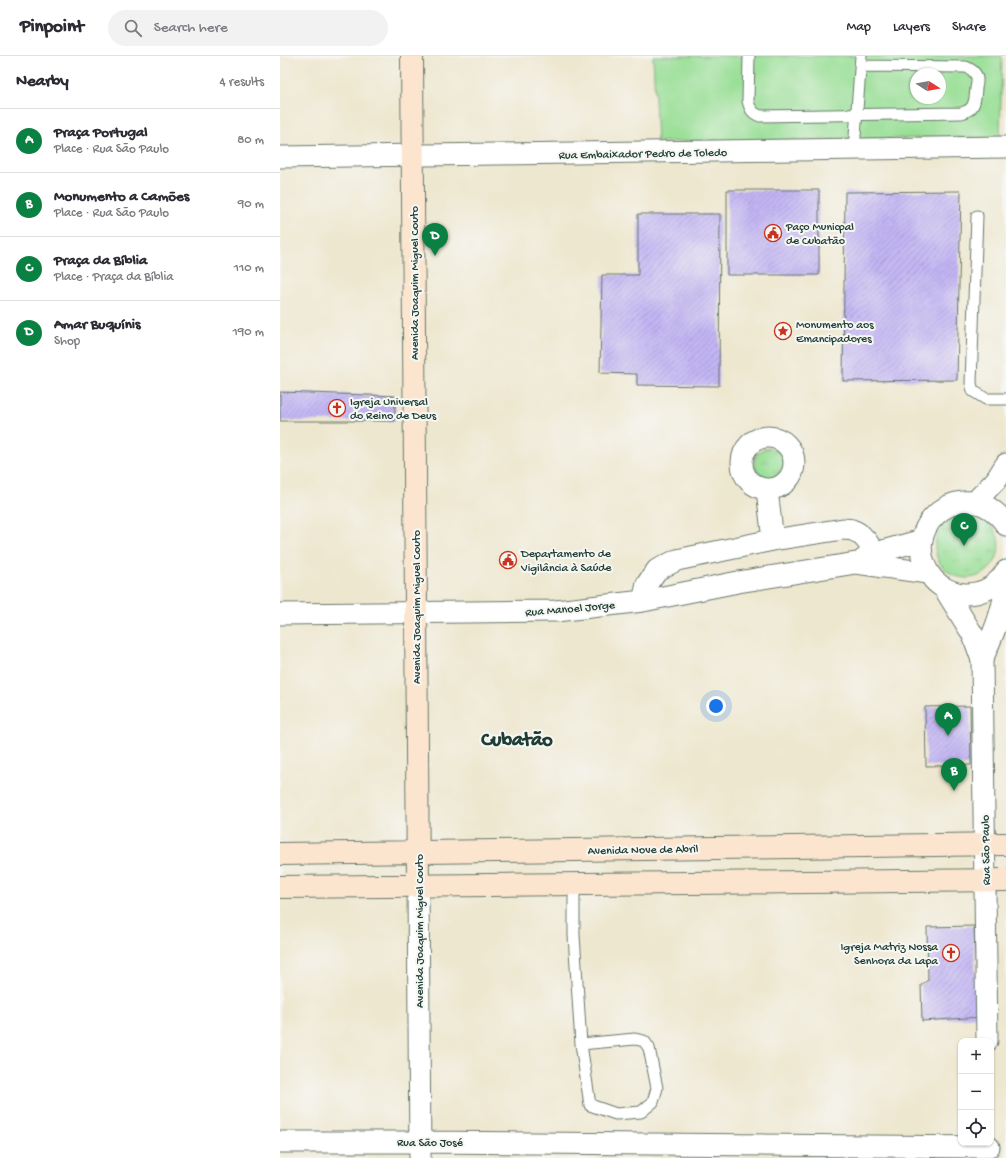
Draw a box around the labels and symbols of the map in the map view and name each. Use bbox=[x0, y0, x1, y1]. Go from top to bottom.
north arrow bbox=[910, 68, 946, 104]
street label: Rua Embaixador Pedro de Toledo bbox=[559, 147, 727, 163]
street label: Avenida Joaquim Miguel Couto bbox=[409, 206, 423, 360]
place label: Paço Municpal de Cubatão bbox=[785, 221, 854, 249]
pin: D bbox=[422, 223, 448, 256]
public building icon: Paço Municpal de Cubatão bbox=[763, 223, 783, 243]
place label: Monumento aos Emancipadores bbox=[796, 319, 874, 347]
place icon: Monumento aos Emancipadores bbox=[773, 321, 793, 341]
place label: Igreja Universal do Reino de Deus bbox=[350, 396, 437, 424]
church icon: Igreja Universal do Reino de Deus bbox=[327, 398, 347, 418]
pin: C bbox=[951, 513, 977, 546]
street label: Avenida Joaquim Miguel Couto bbox=[411, 530, 425, 684]
place label: Departamento de Vigilância à Saúde bbox=[520, 548, 612, 576]
public building icon: Departamento de Vigilância à Saúde bbox=[498, 550, 518, 570]
street label: Rua Manoel Jorge bbox=[525, 599, 616, 621]
your location bbox=[706, 696, 726, 716]
pin: A bbox=[935, 703, 961, 736]
district label: Cubatão bbox=[480, 730, 553, 753]
pin: B bbox=[941, 758, 967, 791]
street label: Rua São Paulo bbox=[979, 815, 995, 885]
street label: Avenida Nove de Abril bbox=[588, 843, 699, 859]
street label: Avenida Joaquim Miguel Couto bbox=[414, 854, 428, 1008]
place label: Igreja Matriz Nossa Senhora da Lapa bbox=[840, 941, 938, 969]
church icon: Igreja Matriz Nossa Senhora da Lapa bbox=[941, 943, 961, 963]
street label: Rua São José bbox=[397, 1137, 464, 1151]

